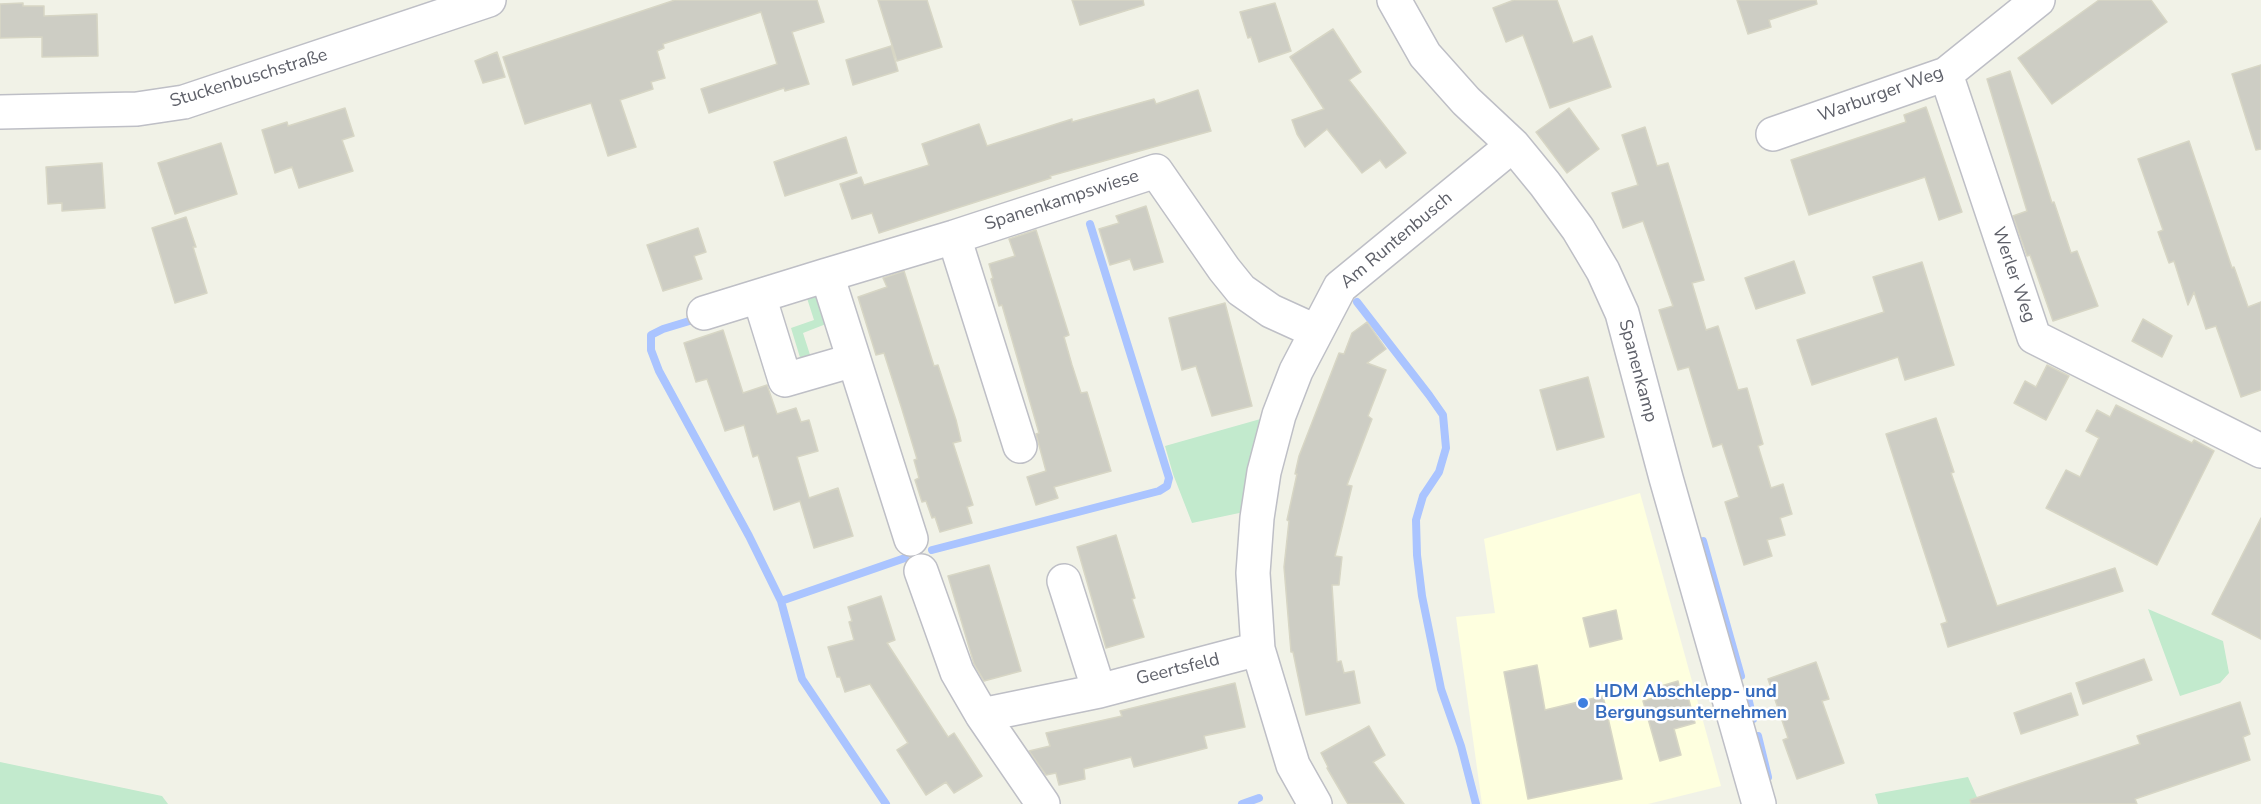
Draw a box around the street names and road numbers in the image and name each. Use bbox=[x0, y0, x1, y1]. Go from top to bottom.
street label: Stuckenbuschstraße bbox=[168, 45, 330, 113]
street label: Warburger Weg bbox=[1815, 62, 1947, 128]
street label: Spanenkampswiese bbox=[982, 166, 1142, 236]
street label: Am Runtenbusch bbox=[1337, 188, 1457, 294]
street label: Werler Weg bbox=[1987, 224, 2039, 326]
street label: Spanenkamp bbox=[1613, 317, 1661, 425]
street label: Geertsfeld bbox=[1134, 649, 1222, 691]

